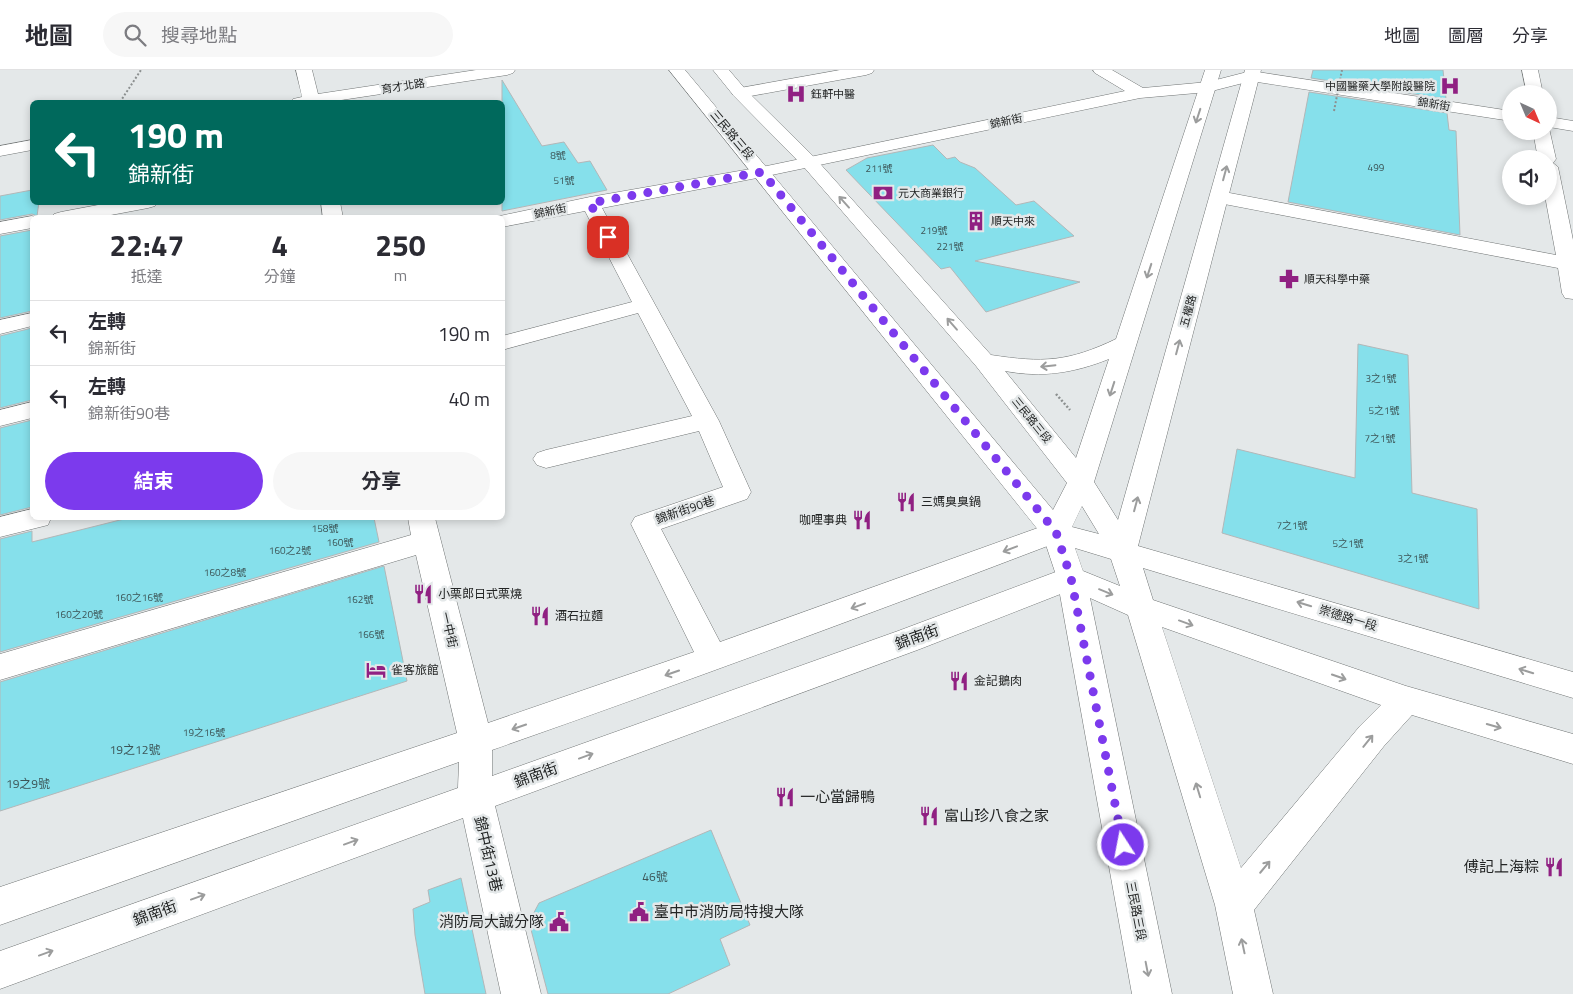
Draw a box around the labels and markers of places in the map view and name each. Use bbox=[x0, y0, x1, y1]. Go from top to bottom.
hospital icon: 中國醫藥大學附設醫院 bbox=[1439, 75, 1461, 97]
place label: 中國醫藥大學附設醫院 bbox=[1325, 78, 1435, 94]
hospital icon: 鈺軒中醫 bbox=[785, 83, 807, 105]
place label: 鈺軒中醫 bbox=[811, 86, 855, 102]
bank icon: 元大商業銀行 bbox=[872, 182, 894, 204]
place label: 元大商業銀行 bbox=[898, 185, 964, 201]
building icon: 順天中來 bbox=[965, 210, 987, 232]
place label: 順天中來 bbox=[991, 213, 1035, 229]
pin bbox=[587, 216, 629, 258]
pharmacy icon: 順天科學中藥 bbox=[1278, 268, 1300, 290]
place label: 順天科學中藥 bbox=[1304, 271, 1370, 287]
restaurant icon: 三媽臭臭鍋 bbox=[895, 491, 917, 513]
place label: 三媽臭臭鍋 bbox=[921, 492, 981, 511]
restaurant icon: 咖哩事典 bbox=[851, 509, 873, 531]
place label: 咖哩事典 bbox=[799, 510, 847, 529]
restaurant icon: 小栗郎日式栗燒 bbox=[412, 583, 434, 605]
place label: 小栗郎日式栗燒 bbox=[438, 584, 522, 603]
restaurant icon: 酒石拉麵 bbox=[529, 605, 551, 627]
place label: 酒石拉麵 bbox=[555, 606, 603, 625]
hotel icon: 雀客旅館 bbox=[365, 659, 387, 681]
place label: 雀客旅館 bbox=[391, 660, 439, 679]
restaurant icon: 金記鵝肉 bbox=[948, 670, 970, 692]
place label: 金記鵝肉 bbox=[974, 671, 1022, 690]
place label: 一心當歸鴨 bbox=[800, 785, 875, 808]
restaurant icon: 一心當歸鴨 bbox=[774, 786, 796, 808]
place label: 富山珍八食之家 bbox=[944, 804, 1049, 827]
restaurant icon: 富山珍八食之家 bbox=[918, 805, 940, 827]
place label: 傅記上海粽 bbox=[1464, 855, 1539, 878]
restaurant icon: 傅記上海粽 bbox=[1543, 856, 1565, 878]
place label: 臺中市消防局特搜大隊 bbox=[654, 900, 804, 923]
public building icon: 臺中市消防局特搜大隊 bbox=[628, 901, 650, 923]
place label: 消防局大誠分隊 bbox=[439, 910, 544, 933]
public building icon: 消防局大誠分隊 bbox=[548, 911, 570, 933]

